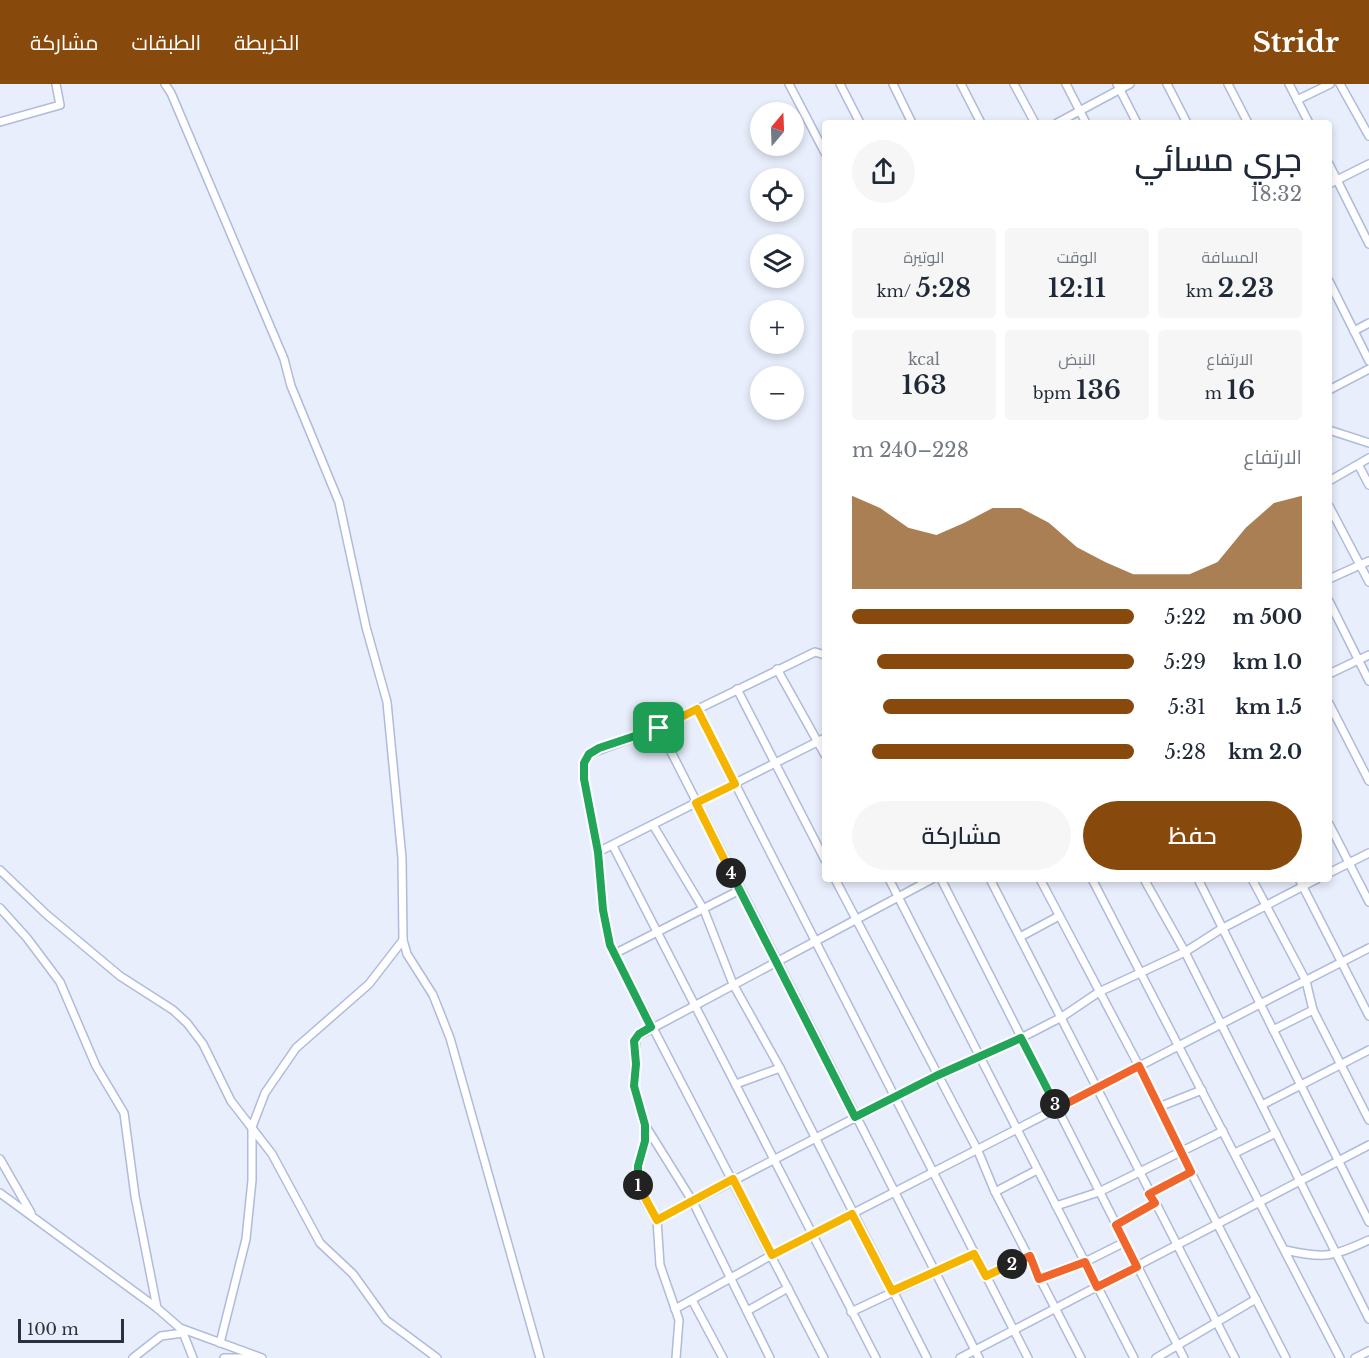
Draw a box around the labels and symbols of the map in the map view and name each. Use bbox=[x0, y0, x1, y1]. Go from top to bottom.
north arrow bbox=[750, 102, 804, 156]
pin bbox=[633, 702, 684, 753]
pin: 4 bbox=[716, 858, 746, 888]
pin: 3 bbox=[1040, 1089, 1070, 1119]
pin: 1 bbox=[623, 1170, 653, 1200]
pin: 2 bbox=[997, 1249, 1027, 1279]
scale bar bbox=[18, 1316, 124, 1344]

